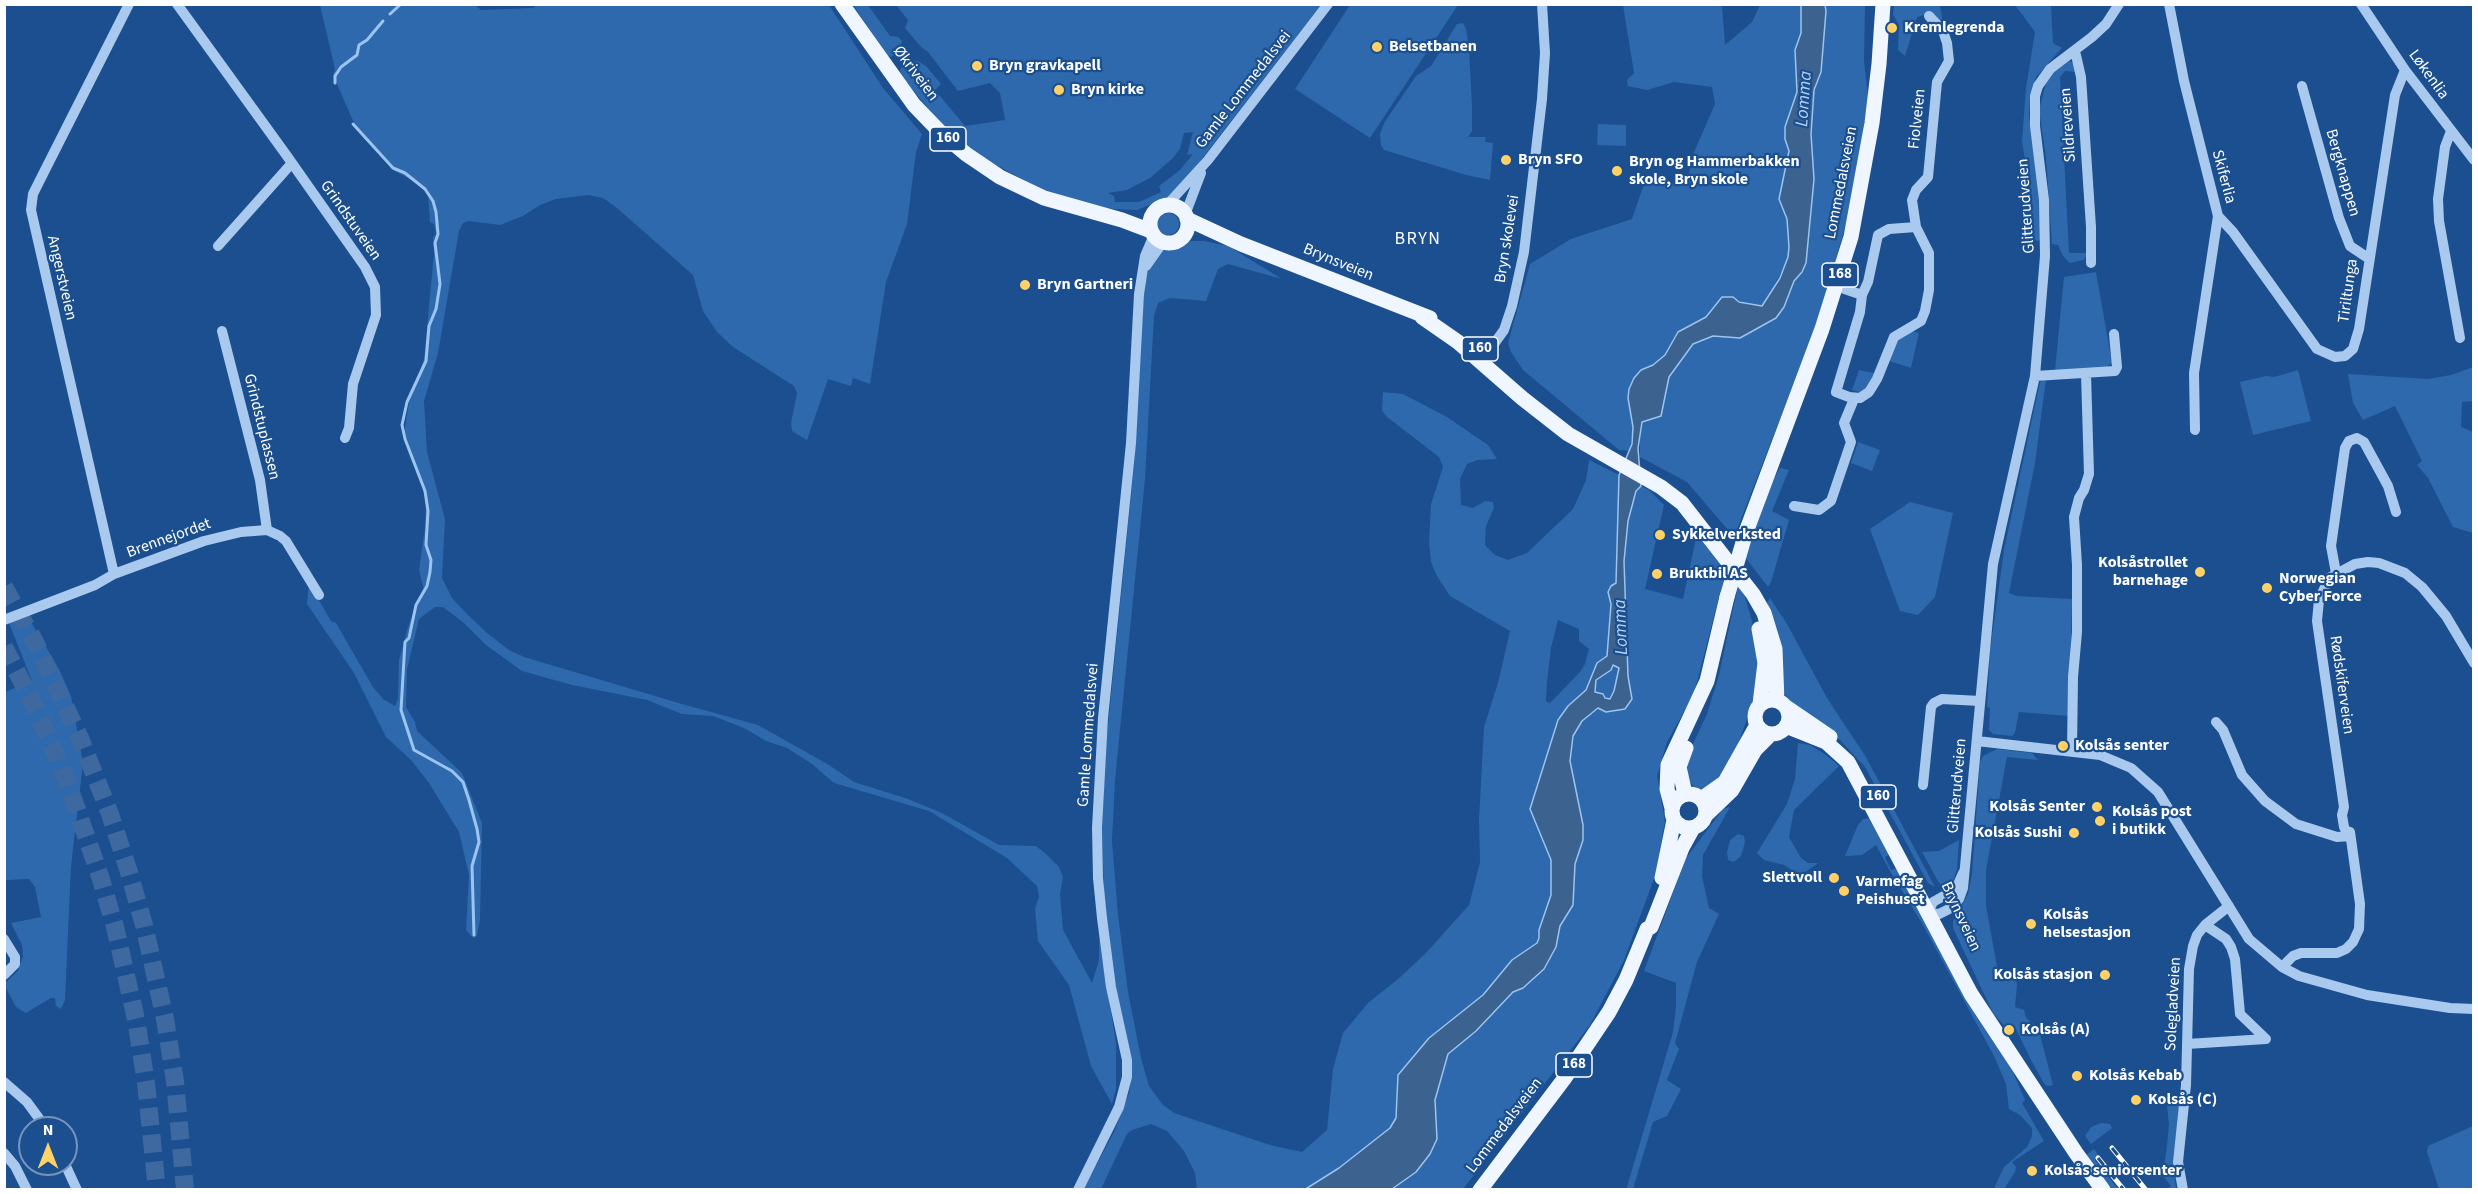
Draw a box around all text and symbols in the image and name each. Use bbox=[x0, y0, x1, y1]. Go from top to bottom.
place label: Kremlegrenda bbox=[1904, 18, 2005, 38]
marker: Kremlegrenda bbox=[1885, 21, 1899, 35]
street label: Gamle Lommedalsvei bbox=[1192, 27, 1296, 153]
place label: Belsetbanen bbox=[1389, 37, 1477, 57]
marker: Belsetbanen bbox=[1370, 40, 1384, 54]
street label: Økriveien bbox=[888, 43, 942, 105]
street label: Løkenlia bbox=[2404, 46, 2452, 104]
place label: Bryn gravkapell bbox=[989, 56, 1101, 76]
marker: Bryn gravkapell bbox=[970, 59, 984, 73]
water label: Lomma bbox=[1792, 70, 1818, 128]
place label: Bryn kirke bbox=[1071, 80, 1144, 100]
marker: Bryn kirke bbox=[1052, 83, 1066, 97]
street label: Sildreveien bbox=[2057, 87, 2081, 163]
street label: Fiolveien bbox=[1905, 88, 1931, 150]
street label: Lommedalsveien bbox=[1822, 125, 1862, 241]
road number: 160 bbox=[930, 127, 966, 151]
street label: Bergknappen bbox=[2320, 127, 2364, 219]
street label: Skiferlia bbox=[2207, 148, 2239, 206]
place label: Bryn SFO bbox=[1518, 150, 1583, 170]
place label: Bryn og Hammerbakken skole, Bryn skole bbox=[1629, 152, 1800, 190]
marker: Bryn SFO bbox=[1499, 153, 1513, 167]
street label: Glitterudveien bbox=[2014, 158, 2040, 254]
marker: Bryn og Hammerbakken skole, Bryn skole bbox=[1610, 164, 1624, 178]
street label: Grindstuveien bbox=[315, 177, 385, 265]
street label: Bryn skolevei bbox=[1492, 193, 1524, 285]
district label: BRYN bbox=[1394, 229, 1442, 251]
street label: Angerstveien bbox=[42, 234, 80, 322]
street label: Brynsveien bbox=[1300, 240, 1376, 286]
street label: Tiriltunga bbox=[2335, 258, 2363, 324]
road number: 168 bbox=[1822, 263, 1858, 287]
place label: Bryn Gartneri bbox=[1037, 275, 1133, 295]
marker: Bryn Gartneri bbox=[1018, 278, 1032, 292]
road number: 160 bbox=[1462, 337, 1498, 361]
street label: Grindstuplassen bbox=[239, 372, 283, 482]
street label: Brennejordet bbox=[124, 515, 214, 563]
place label: Sykkelverksted bbox=[1672, 525, 1781, 545]
marker: Sykkelverksted bbox=[1653, 528, 1667, 542]
place label: Kolsåstrollet barnehage bbox=[2098, 553, 2188, 591]
place label: Bruktbil AS bbox=[1669, 564, 1748, 584]
marker: Kolsåstrollet barnehage bbox=[2193, 565, 2207, 579]
marker: Bruktbil AS bbox=[1650, 567, 1664, 581]
place label: Norwegian Cyber Force bbox=[2279, 569, 2362, 607]
marker: Norwegian Cyber Force bbox=[2260, 581, 2274, 595]
water label: Lomma bbox=[1610, 599, 1634, 655]
street label: Rødskiferveien bbox=[2325, 634, 2357, 736]
street label: Gamle Lommedalsvei bbox=[1074, 662, 1104, 808]
place label: Kolsås senter bbox=[2075, 736, 2169, 756]
street label: Glitterudveien bbox=[1944, 738, 1972, 834]
marker: Kolsås senter bbox=[2056, 739, 2070, 753]
road number: 160 bbox=[1860, 785, 1896, 809]
place label: Kolsås Senter bbox=[1989, 797, 2085, 817]
marker: Kolsås Senter bbox=[2090, 800, 2104, 814]
place label: Kolsås post i butikk bbox=[2112, 802, 2192, 840]
marker: Kolsås post i butikk bbox=[2093, 814, 2107, 828]
place label: Kolsås Sushi bbox=[1975, 823, 2062, 843]
marker: Kolsås Sushi bbox=[2067, 826, 2081, 840]
place label: Slettvoll bbox=[1762, 868, 1822, 888]
marker: Slettvoll bbox=[1827, 871, 1841, 885]
place label: Varmefag Peishuset bbox=[1856, 872, 1925, 910]
street label: Brynsveien bbox=[1936, 879, 1984, 955]
marker: Varmefag Peishuset bbox=[1837, 884, 1851, 898]
place label: Kolsås helsestasjon bbox=[2043, 905, 2131, 943]
marker: Kolsås helsestasjon bbox=[2024, 917, 2038, 931]
street label: Solegladveien bbox=[2162, 956, 2186, 1052]
place label: Kolsås stasjon bbox=[1994, 965, 2093, 985]
marker: Kolsås stasjon bbox=[2098, 968, 2112, 982]
place label: Kolsås (A) bbox=[2021, 1020, 2090, 1040]
marker: Kolsås (A) bbox=[2002, 1023, 2016, 1037]
road number: 168 bbox=[1556, 1053, 1592, 1077]
place label: Kolsås Kebab bbox=[2089, 1066, 2182, 1086]
marker: Kolsås Kebab bbox=[2070, 1069, 2084, 1083]
street label: Lommedalsveien bbox=[1463, 1075, 1547, 1177]
place label: Kolsås (C) bbox=[2148, 1090, 2217, 1110]
marker: Kolsås (C) bbox=[2129, 1093, 2143, 1107]
north arrow bbox=[18, 1116, 78, 1176]
text: N bbox=[43, 1119, 53, 1141]
place label: Kolsås seniorsenter bbox=[2044, 1161, 2182, 1181]
marker: Kolsås seniorsenter bbox=[2025, 1164, 2039, 1178]

